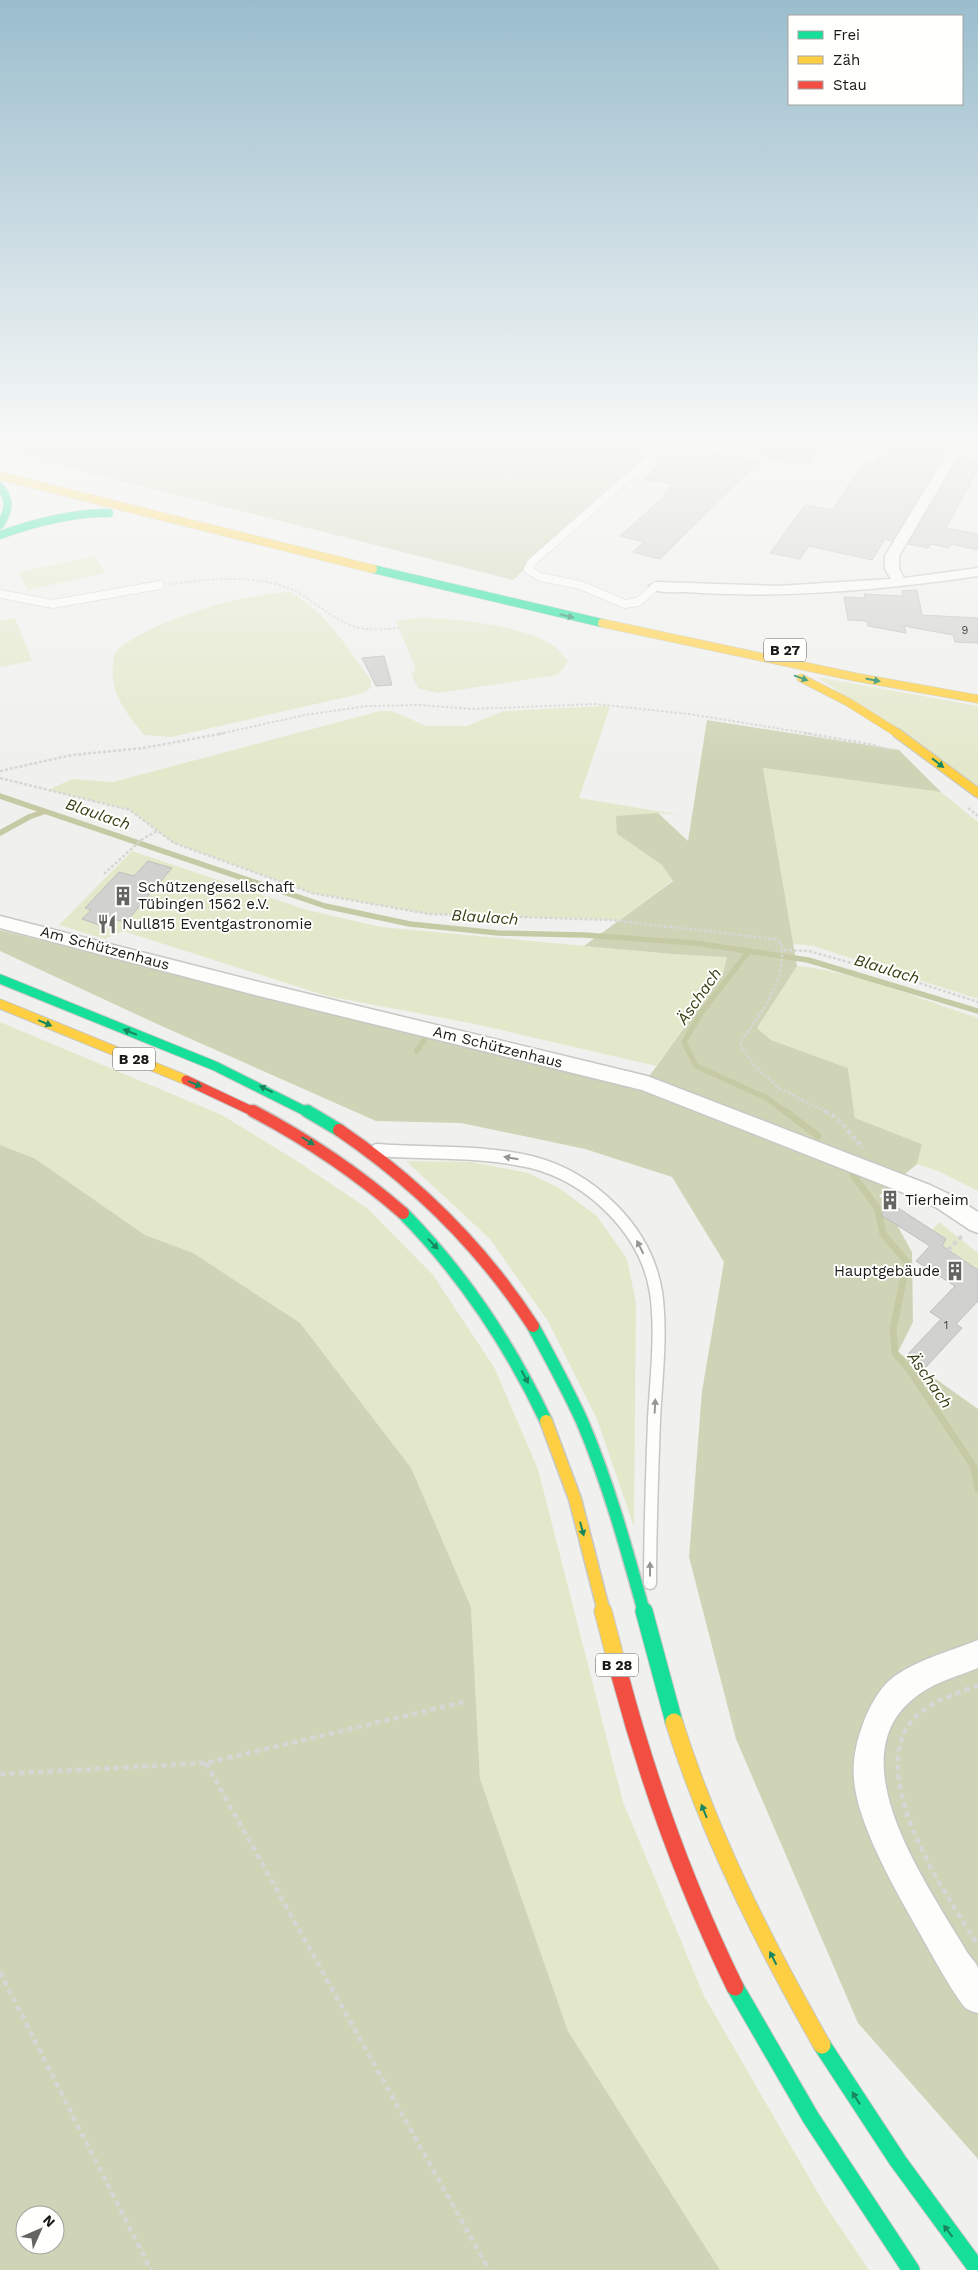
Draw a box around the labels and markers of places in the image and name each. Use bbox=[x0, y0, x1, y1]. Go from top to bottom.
place label: Schützengesellschaft Tübingen 1562 e.V. bbox=[138, 878, 295, 913]
building icon: Schützengesellschaft Tübingen 1562 e.V. bbox=[112, 885, 134, 907]
restaurant icon: Null815 Eventgastronomie bbox=[96, 913, 118, 935]
place label: Null815 Eventgastronomie bbox=[122, 915, 312, 933]
building icon: Tierheim bbox=[879, 1189, 901, 1211]
place label: Tierheim bbox=[905, 1191, 969, 1209]
building icon: Hauptgebäude bbox=[944, 1260, 966, 1282]
place label: Hauptgebäude bbox=[834, 1262, 940, 1280]

